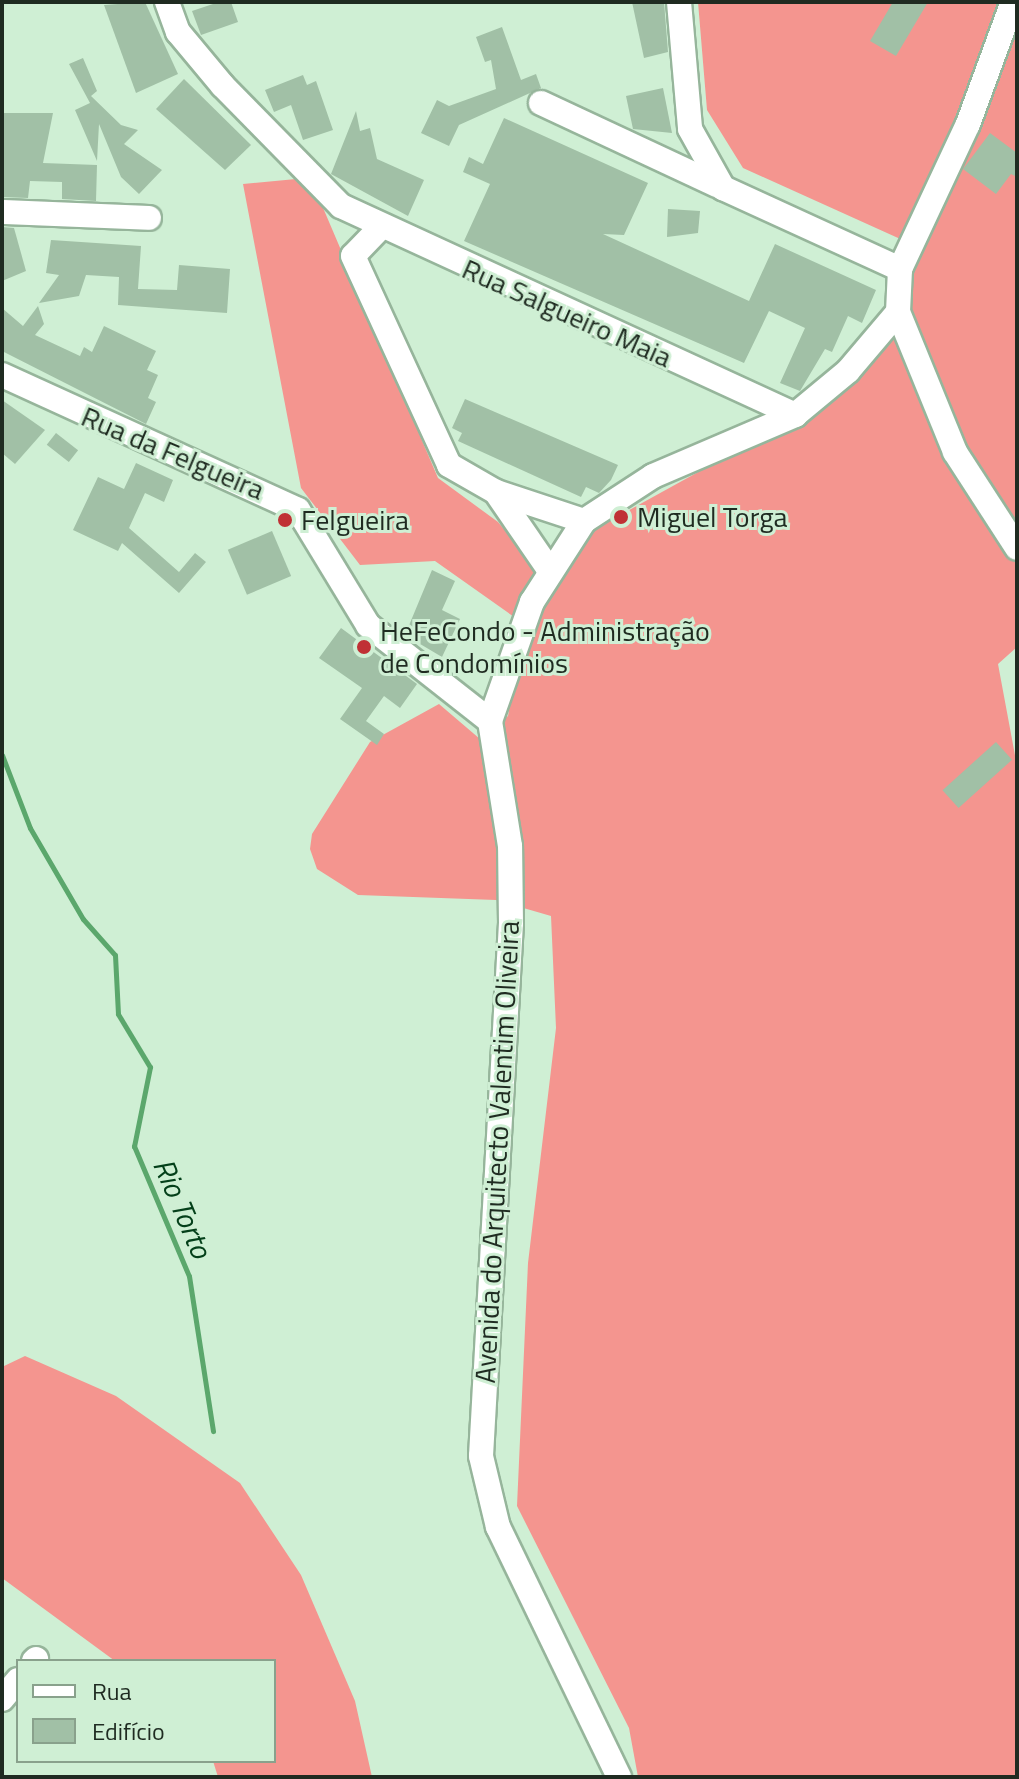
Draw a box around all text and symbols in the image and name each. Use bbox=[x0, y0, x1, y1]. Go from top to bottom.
street label: Rua Salgueiro Maia bbox=[457, 252, 677, 374]
street label: Rua da Felgueira bbox=[77, 399, 269, 507]
place label: Miguel Torga bbox=[637, 500, 788, 534]
place label: Felgueira bbox=[301, 503, 409, 537]
marker: Miguel Torga bbox=[612, 508, 630, 526]
marker: Felgueira bbox=[276, 511, 294, 529]
place label: HeFeCondo - Administração de Condomínios bbox=[380, 614, 710, 680]
marker: HeFeCondo - Administração de Condomínios bbox=[355, 638, 373, 656]
street label: Avenida do Arquitecto Valentim Oliveira bbox=[468, 920, 526, 1384]
water label: Rio Torto bbox=[146, 1153, 220, 1263]
legend bbox=[16, 1659, 276, 1763]
text: Rua bbox=[92, 1673, 131, 1709]
text: Edifício bbox=[92, 1713, 165, 1749]

